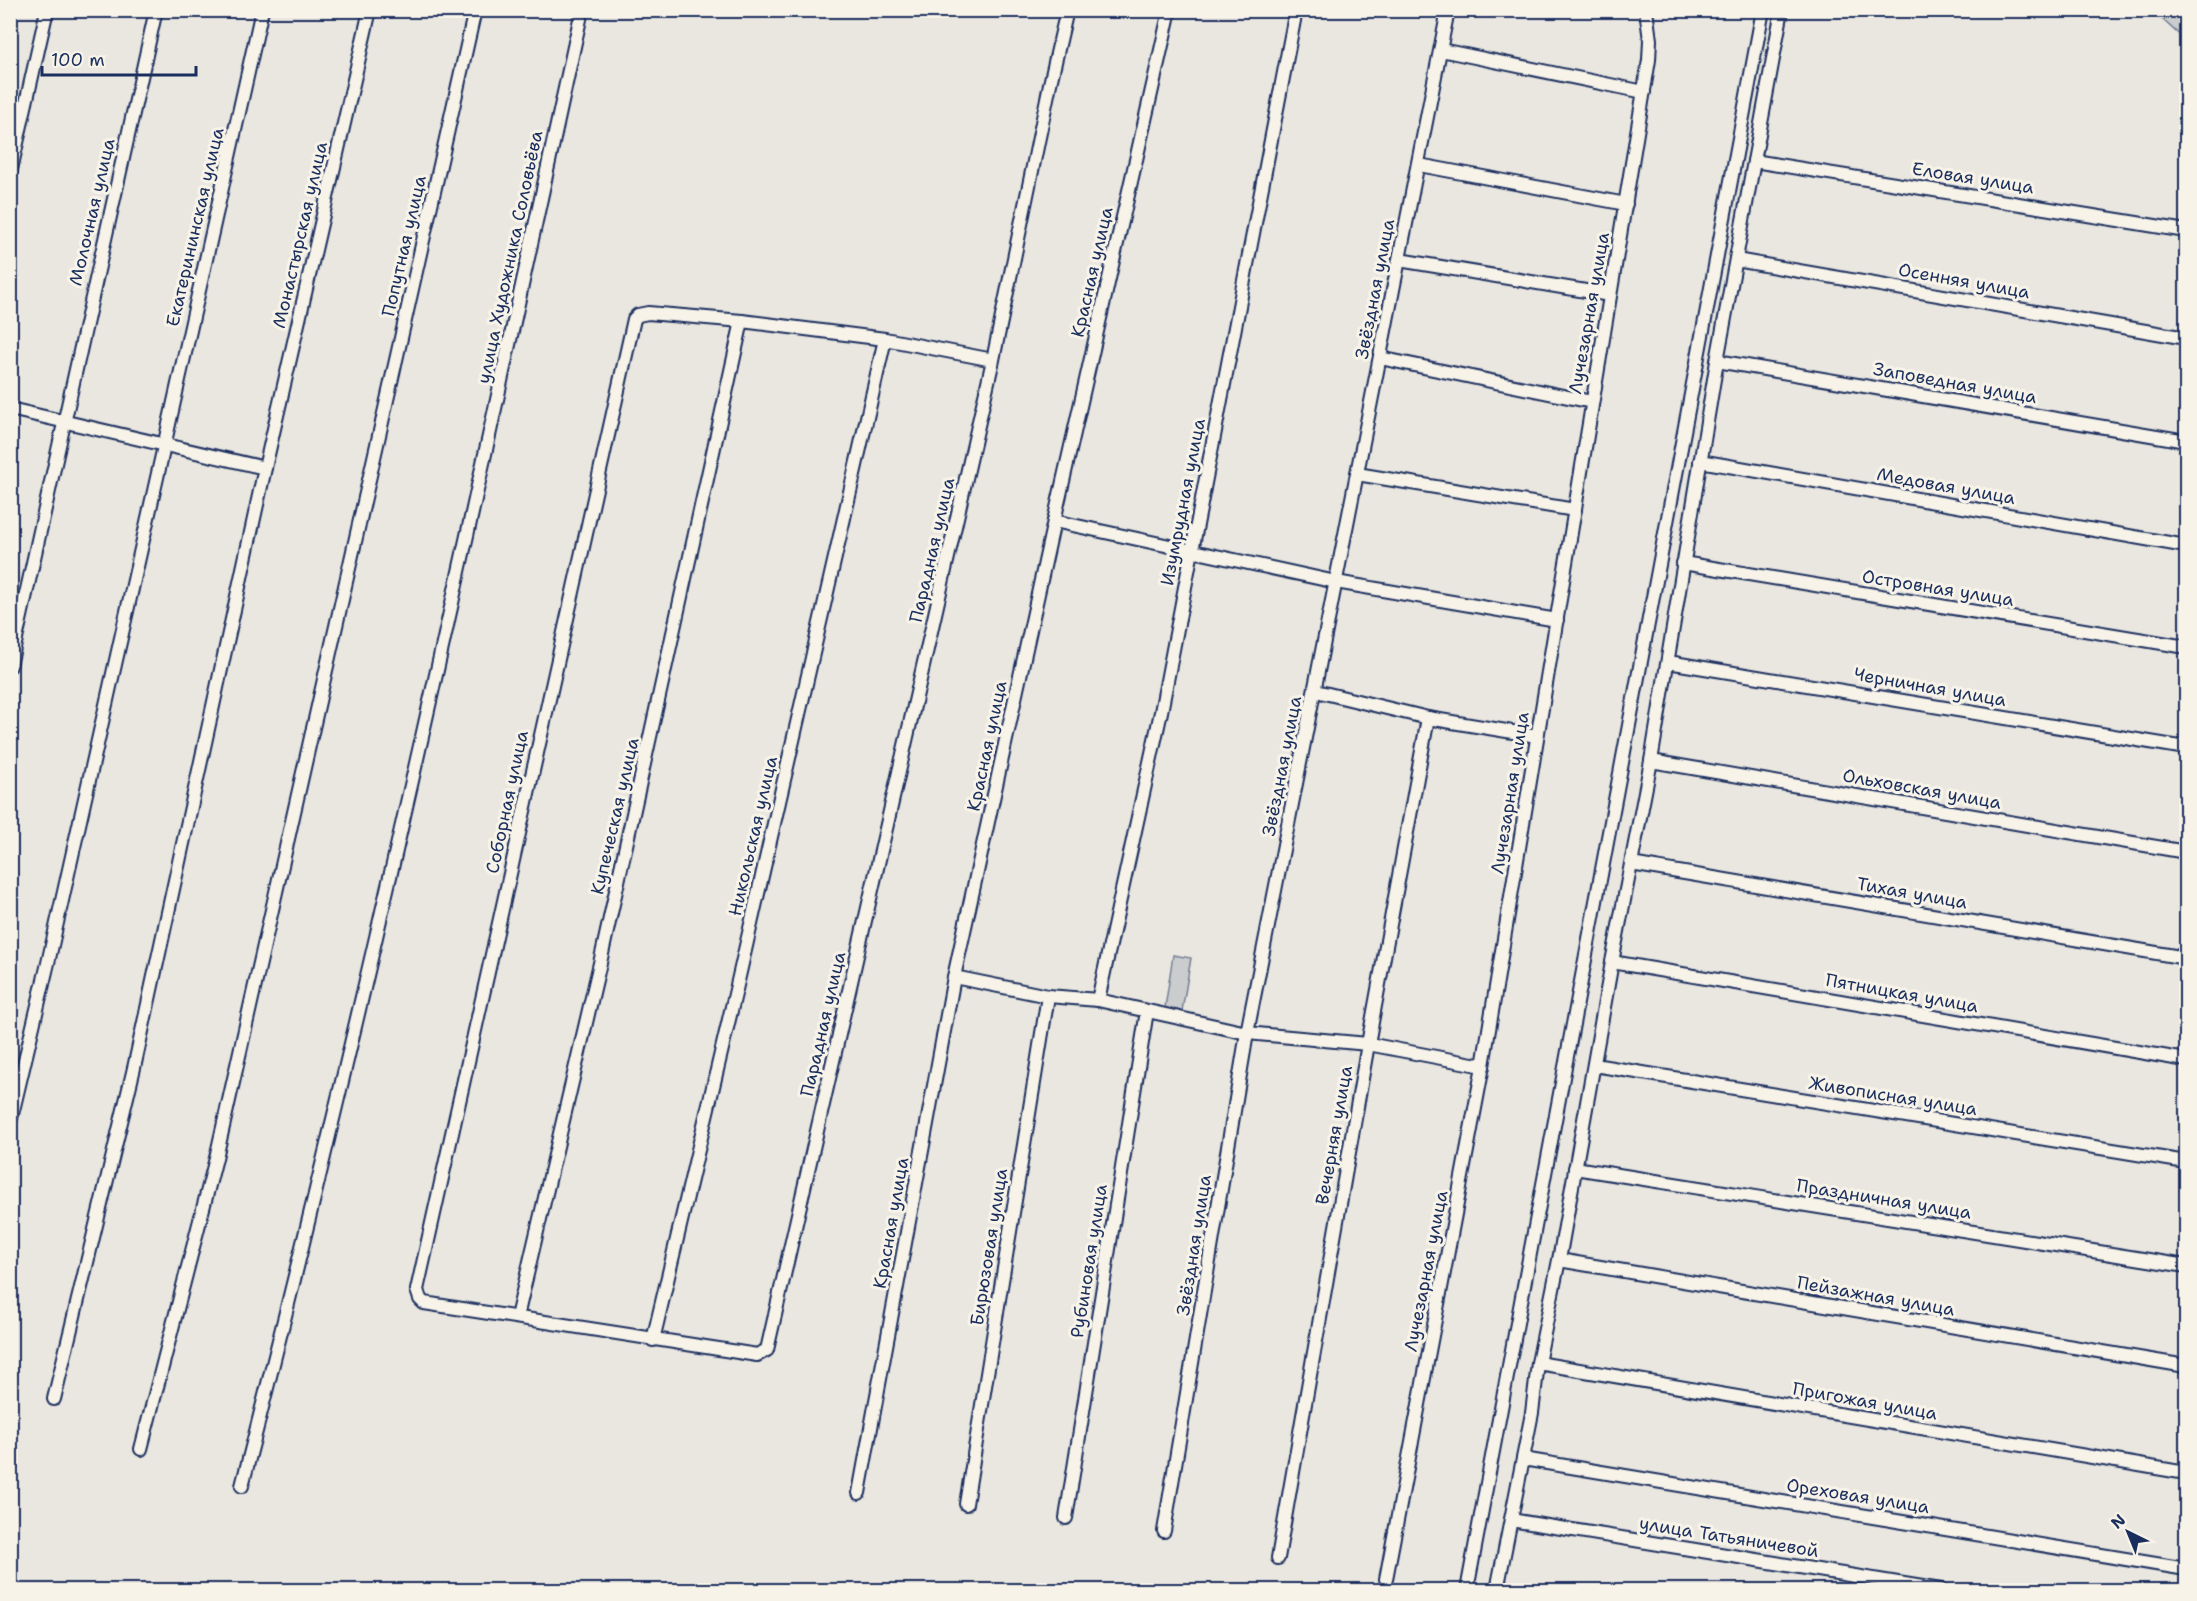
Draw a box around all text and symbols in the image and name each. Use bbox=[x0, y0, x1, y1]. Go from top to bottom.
scale bar bbox=[42, 39, 196, 77]
text: 100 m bbox=[51, 48, 105, 72]
street label: Екатерининская улица bbox=[160, 125, 230, 329]
street label: улица Художника Соловьёва bbox=[471, 128, 549, 386]
street label: Молочная улица bbox=[63, 136, 121, 288]
street label: Монастырская улица bbox=[267, 139, 333, 331]
street label: Еловая улица bbox=[1910, 157, 2036, 199]
street label: Попутная улица bbox=[376, 173, 432, 319]
street label: Красная улица bbox=[1065, 204, 1119, 340]
street label: Звёздная улица bbox=[1350, 217, 1400, 361]
street label: Лучезарная улица bbox=[1563, 230, 1615, 396]
street label: Осенняя улица bbox=[1896, 258, 2032, 304]
street label: Заповедная улица bbox=[1871, 357, 2039, 409]
street label: Изумрудная улица bbox=[1155, 416, 1211, 588]
street label: Медовая улица bbox=[1875, 462, 2017, 510]
street label: Парадная улица bbox=[904, 475, 960, 625]
street label: Островная улица bbox=[1860, 564, 2016, 612]
street label: Черничная улица bbox=[1852, 662, 2008, 712]
street label: Красная улица bbox=[961, 678, 1013, 814]
street label: Звёздная улица bbox=[1257, 694, 1307, 838]
street label: Лучезарная улица bbox=[1485, 710, 1535, 876]
street label: Соборная улица bbox=[480, 728, 534, 876]
street label: Купеческая улица bbox=[585, 735, 645, 897]
street label: Никольская улица bbox=[723, 754, 783, 918]
street label: Ольховская улица bbox=[1841, 763, 2003, 815]
street label: Тихая улица bbox=[1855, 871, 1969, 915]
street label: Парадная улица bbox=[795, 949, 851, 1099]
street label: Пятницкая улица bbox=[1824, 968, 1980, 1018]
street label: Вечерняя улица bbox=[1310, 1064, 1358, 1206]
street label: Живописная улица bbox=[1807, 1071, 1979, 1121]
street label: Красная улица bbox=[868, 1155, 914, 1291]
street label: Бирюзовая улица bbox=[965, 1167, 1013, 1327]
street label: Звёздная улица bbox=[1171, 1173, 1217, 1317]
street label: Праздничная улица bbox=[1795, 1173, 1973, 1225]
street label: Рубиновая улица bbox=[1065, 1182, 1113, 1340]
street label: Лучезарная улица bbox=[1399, 1188, 1453, 1354]
street label: Пейзажная улица bbox=[1795, 1270, 1957, 1322]
street label: Пригожая улица bbox=[1791, 1376, 1939, 1426]
street label: Ореховая улица bbox=[1785, 1473, 1931, 1519]
north arrow bbox=[2098, 1502, 2158, 1562]
text: N bbox=[2106, 1509, 2130, 1533]
street label: улица Татьяничевой bbox=[1638, 1511, 1821, 1563]

